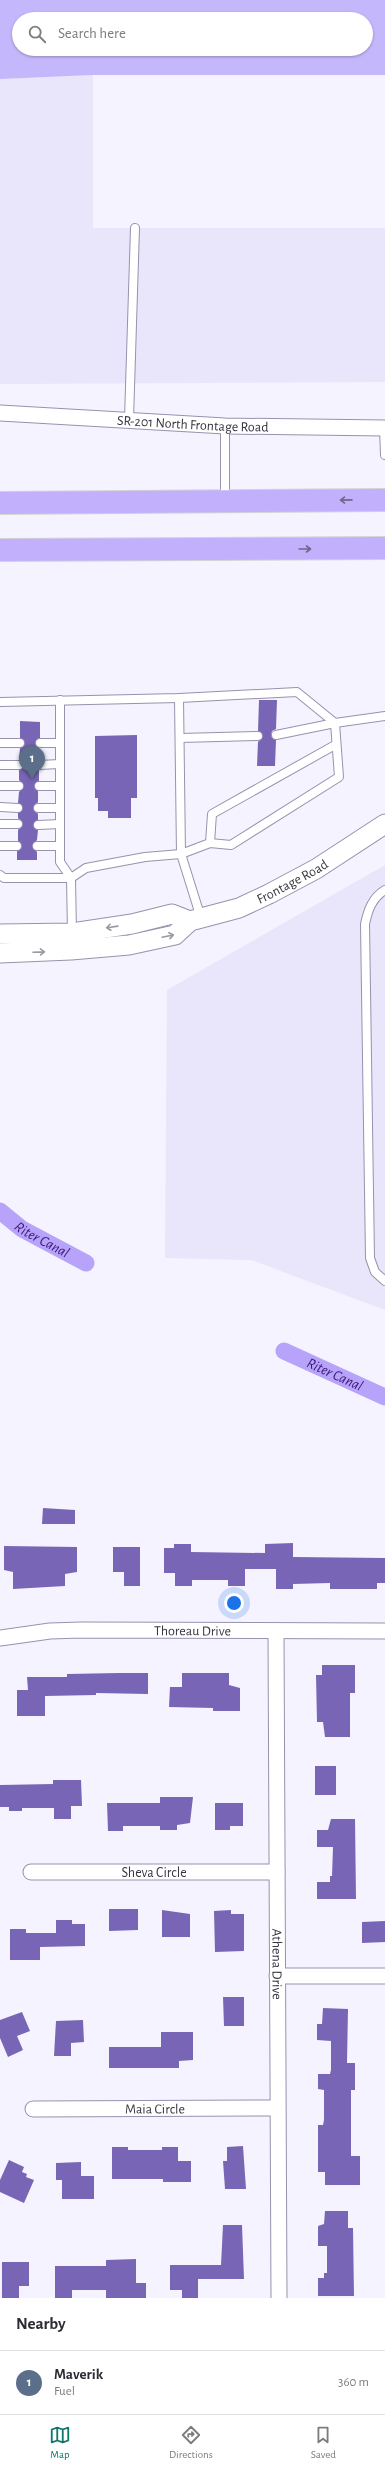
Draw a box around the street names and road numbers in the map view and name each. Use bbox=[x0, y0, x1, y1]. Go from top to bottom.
street label: SR-201 North Frontage Road bbox=[116, 414, 269, 435]
street label: Frontage Road bbox=[255, 857, 331, 907]
street label: Thoreau Drive bbox=[154, 1624, 231, 1638]
street label: Sheva Circle bbox=[121, 1866, 187, 1880]
street label: Athena Drive bbox=[269, 1928, 284, 2000]
street label: Maia Circle bbox=[125, 2102, 185, 2117]

